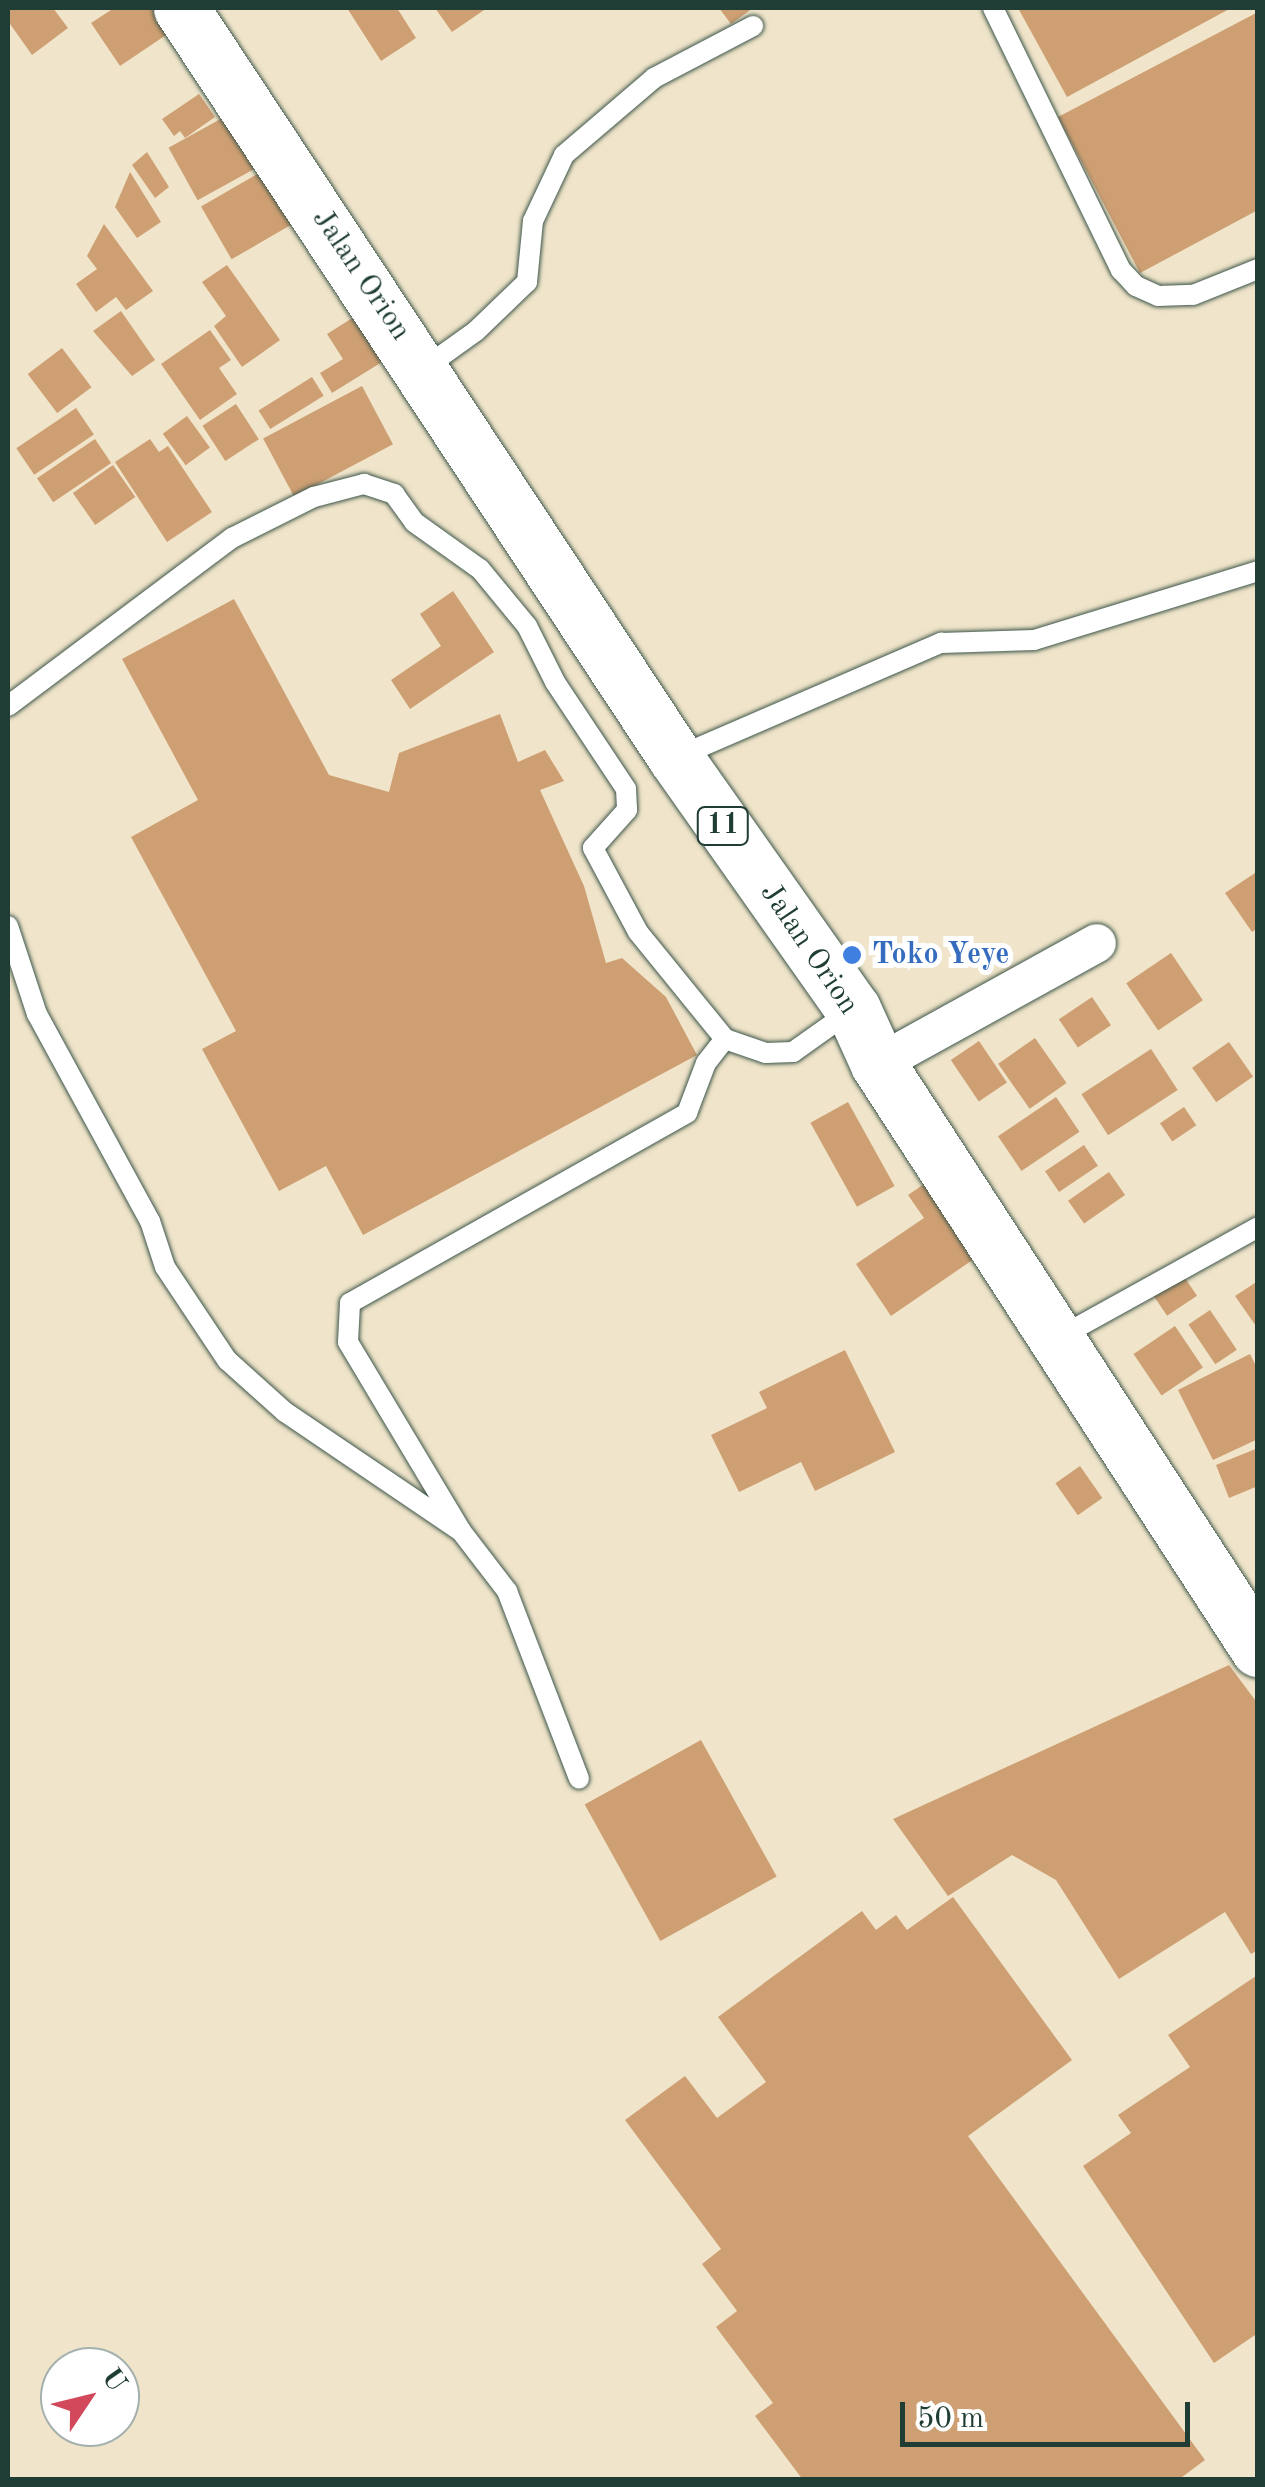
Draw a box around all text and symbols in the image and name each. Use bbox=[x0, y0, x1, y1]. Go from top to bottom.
street label: Jalan Orion bbox=[304, 202, 418, 348]
road number: 11 bbox=[696, 803, 750, 849]
street label: Jalan Orion bbox=[752, 876, 866, 1022]
place label: Toko Yeye bbox=[872, 937, 1010, 973]
marker: Toko Yeye bbox=[841, 944, 863, 966]
north arrow bbox=[40, 2347, 140, 2447]
text: U bbox=[95, 2364, 131, 2398]
scale bar bbox=[905, 2382, 1195, 2444]
text: 50 m bbox=[917, 2404, 984, 2434]

